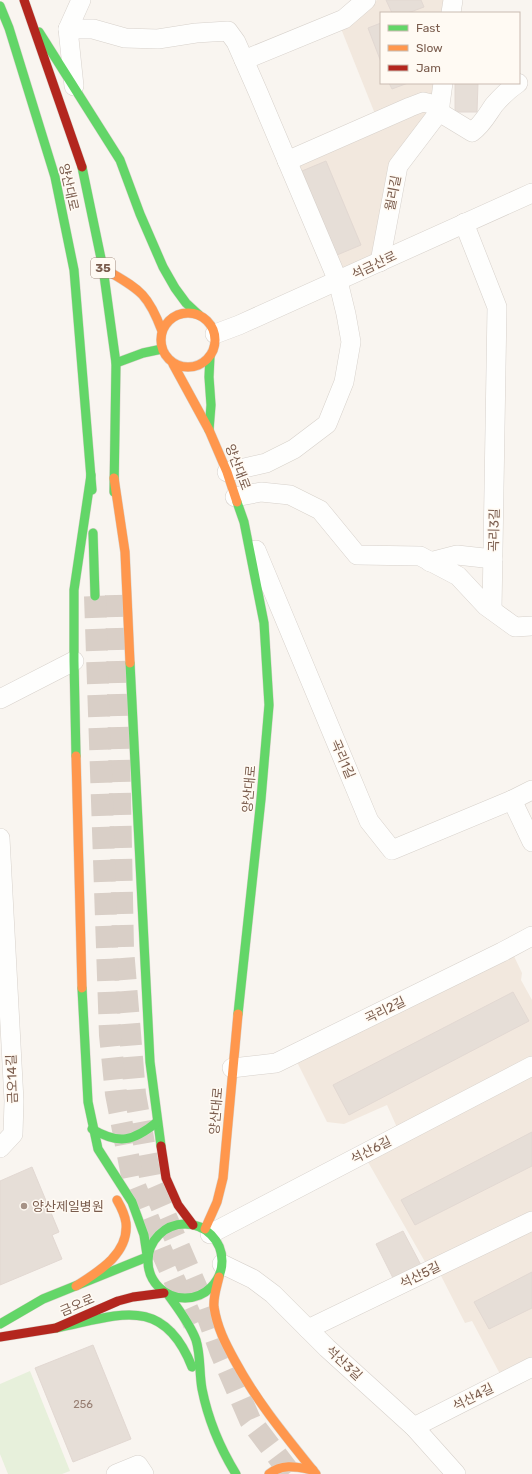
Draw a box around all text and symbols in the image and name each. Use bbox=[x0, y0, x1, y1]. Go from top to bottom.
legend bbox=[380, 12, 520, 84]
text: Fast bbox=[416, 21, 440, 35]
text: Slow bbox=[416, 41, 443, 55]
text: Jam bbox=[416, 61, 441, 75]
street label: 양산대로 bbox=[56, 162, 82, 212]
street label: 월리길 bbox=[382, 174, 404, 212]
street label: 석금산로 bbox=[349, 248, 399, 282]
road number: 35 bbox=[91, 258, 115, 278]
street label: 양산대로 bbox=[222, 442, 254, 492]
street label: 곡리3길 bbox=[486, 508, 502, 552]
street label: 곡리1길 bbox=[328, 737, 358, 781]
street label: 양산대로 bbox=[239, 764, 259, 813]
street label: 곡리2길 bbox=[362, 994, 408, 1026]
street label: 금오14길 bbox=[4, 1054, 20, 1104]
street label: 양산대로 bbox=[206, 1086, 226, 1135]
street label: 석산6길 bbox=[348, 1133, 394, 1167]
place label: 양산제일병원 bbox=[32, 1199, 104, 1214]
marker: 양산제일병원 bbox=[19, 1201, 29, 1211]
street label: 석산5길 bbox=[397, 1259, 443, 1291]
street label: 금오로 bbox=[58, 1291, 96, 1319]
street label: 석산3길 bbox=[323, 1343, 365, 1383]
street label: 석산4길 bbox=[450, 1380, 496, 1414]
house number: 256 bbox=[73, 1398, 93, 1411]

